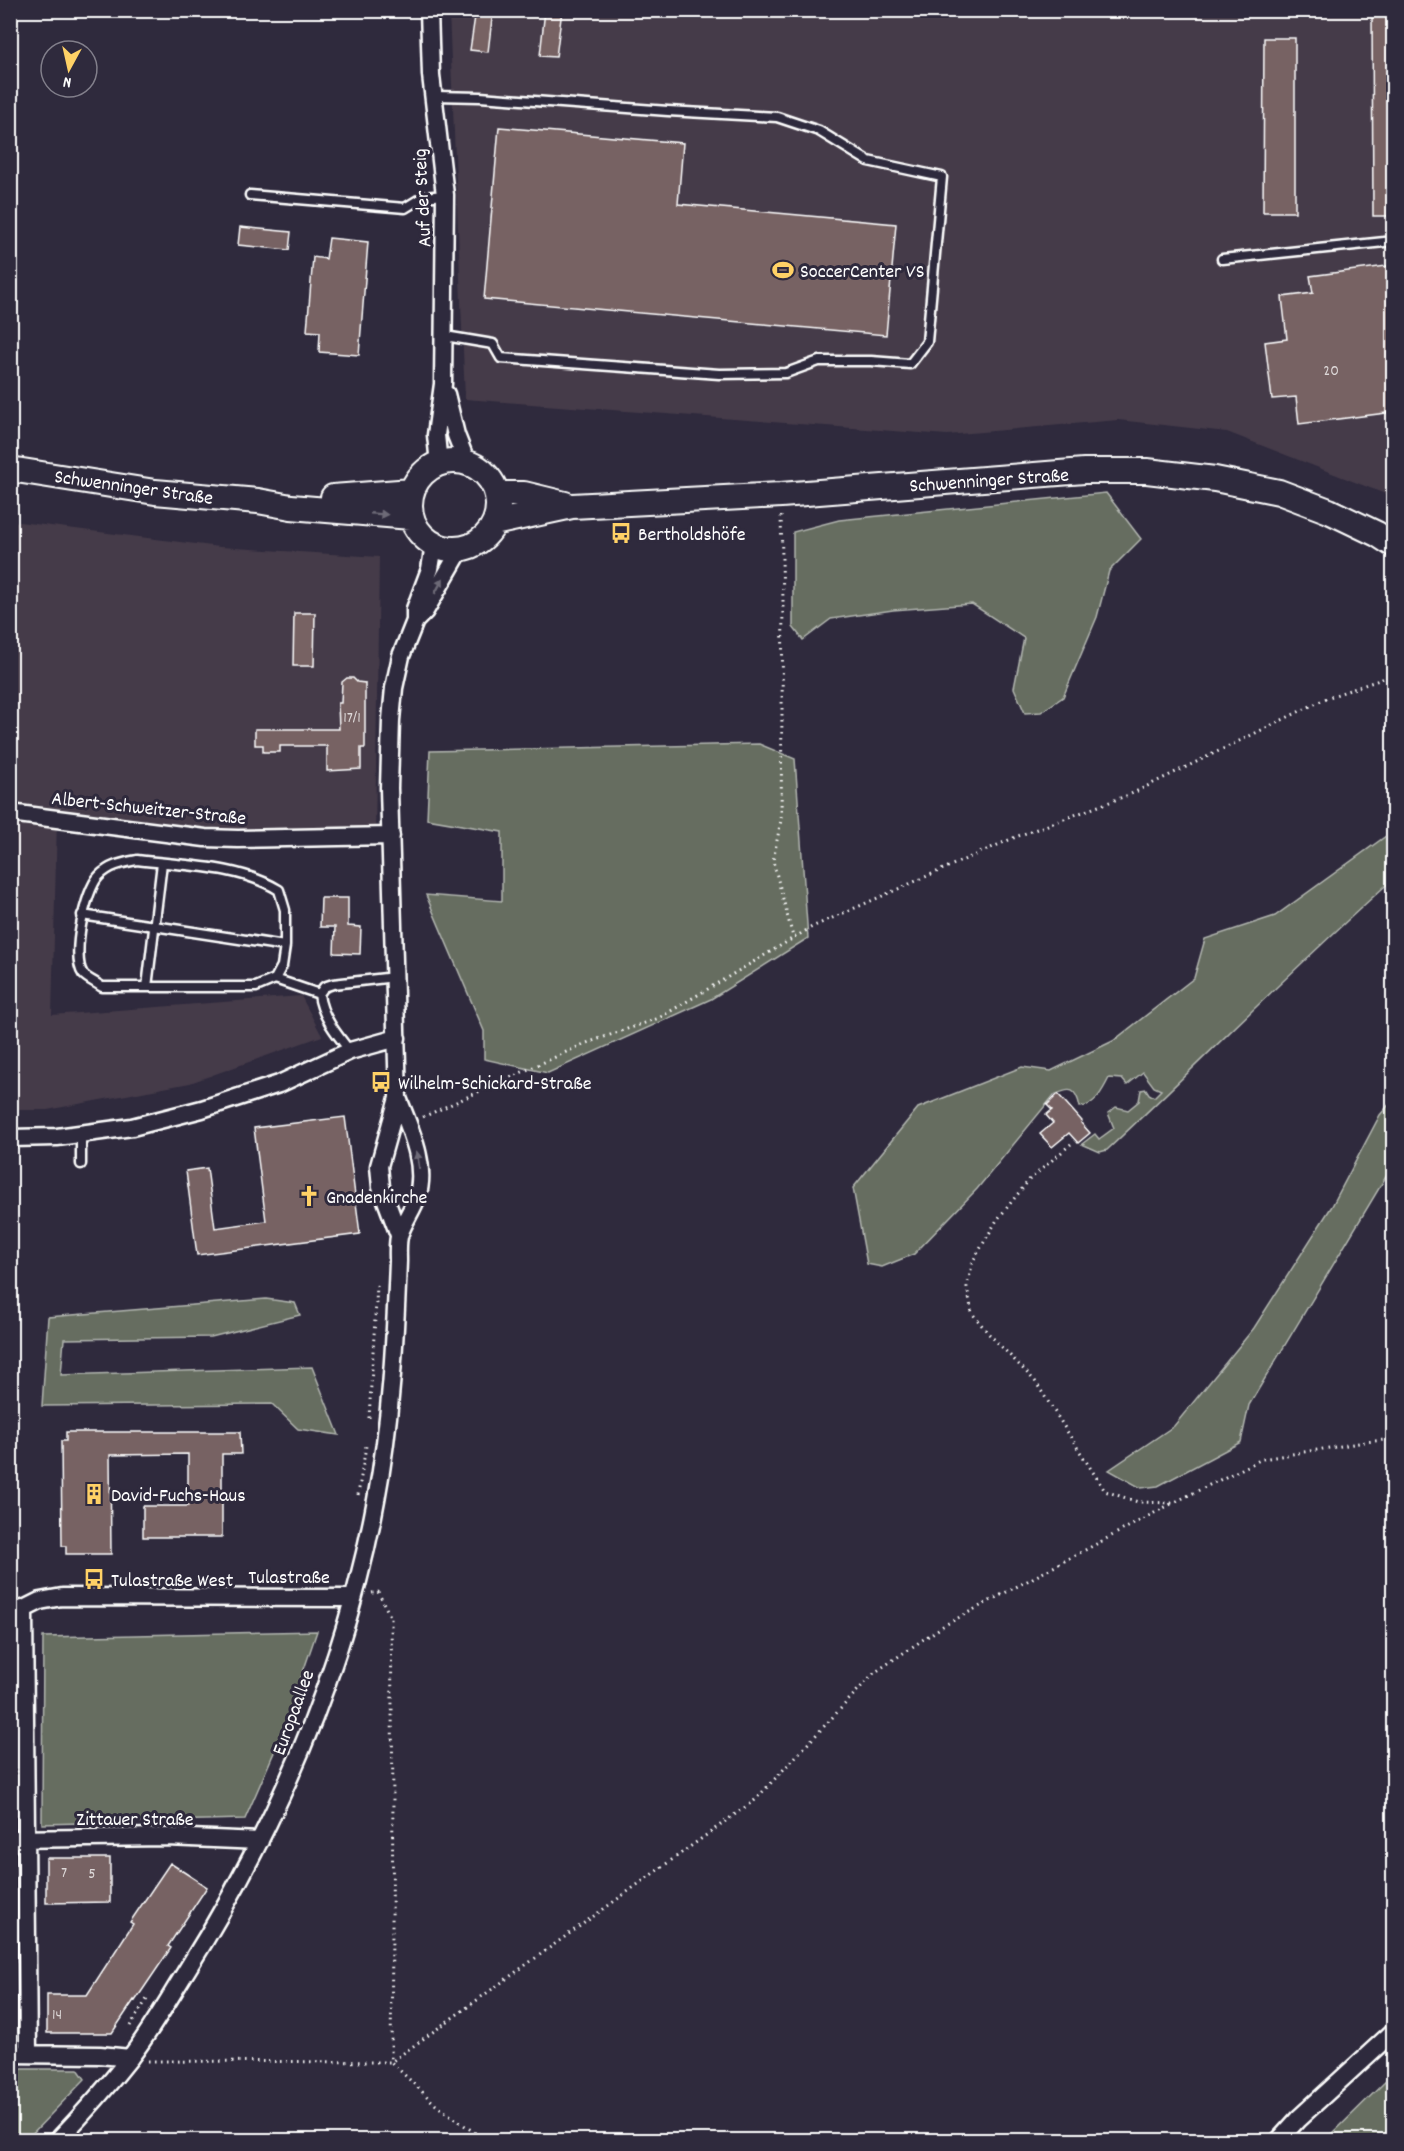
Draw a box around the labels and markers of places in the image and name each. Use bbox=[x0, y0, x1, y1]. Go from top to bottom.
sports icon: SoccerCenter VS bbox=[771, 258, 795, 282]
place label: SoccerCenter VS bbox=[800, 259, 925, 287]
bus stop icon: Bertholdshöfe bbox=[609, 521, 633, 545]
place label: Bertholdshöfe bbox=[638, 522, 746, 550]
bus stop icon: Wilhelm-Schickard-Straße bbox=[369, 1070, 393, 1094]
place label: Wilhelm-Schickard-Straße bbox=[398, 1071, 592, 1099]
church icon: Gnadenkirche bbox=[297, 1184, 321, 1208]
place label: Gnadenkirche bbox=[326, 1185, 428, 1213]
building icon: David-Fuchs-Haus bbox=[82, 1482, 106, 1506]
place label: David-Fuchs-Haus bbox=[111, 1483, 246, 1511]
bus stop icon: Tulastraße West bbox=[82, 1567, 106, 1591]
place label: Tulastraße West bbox=[111, 1568, 233, 1596]

